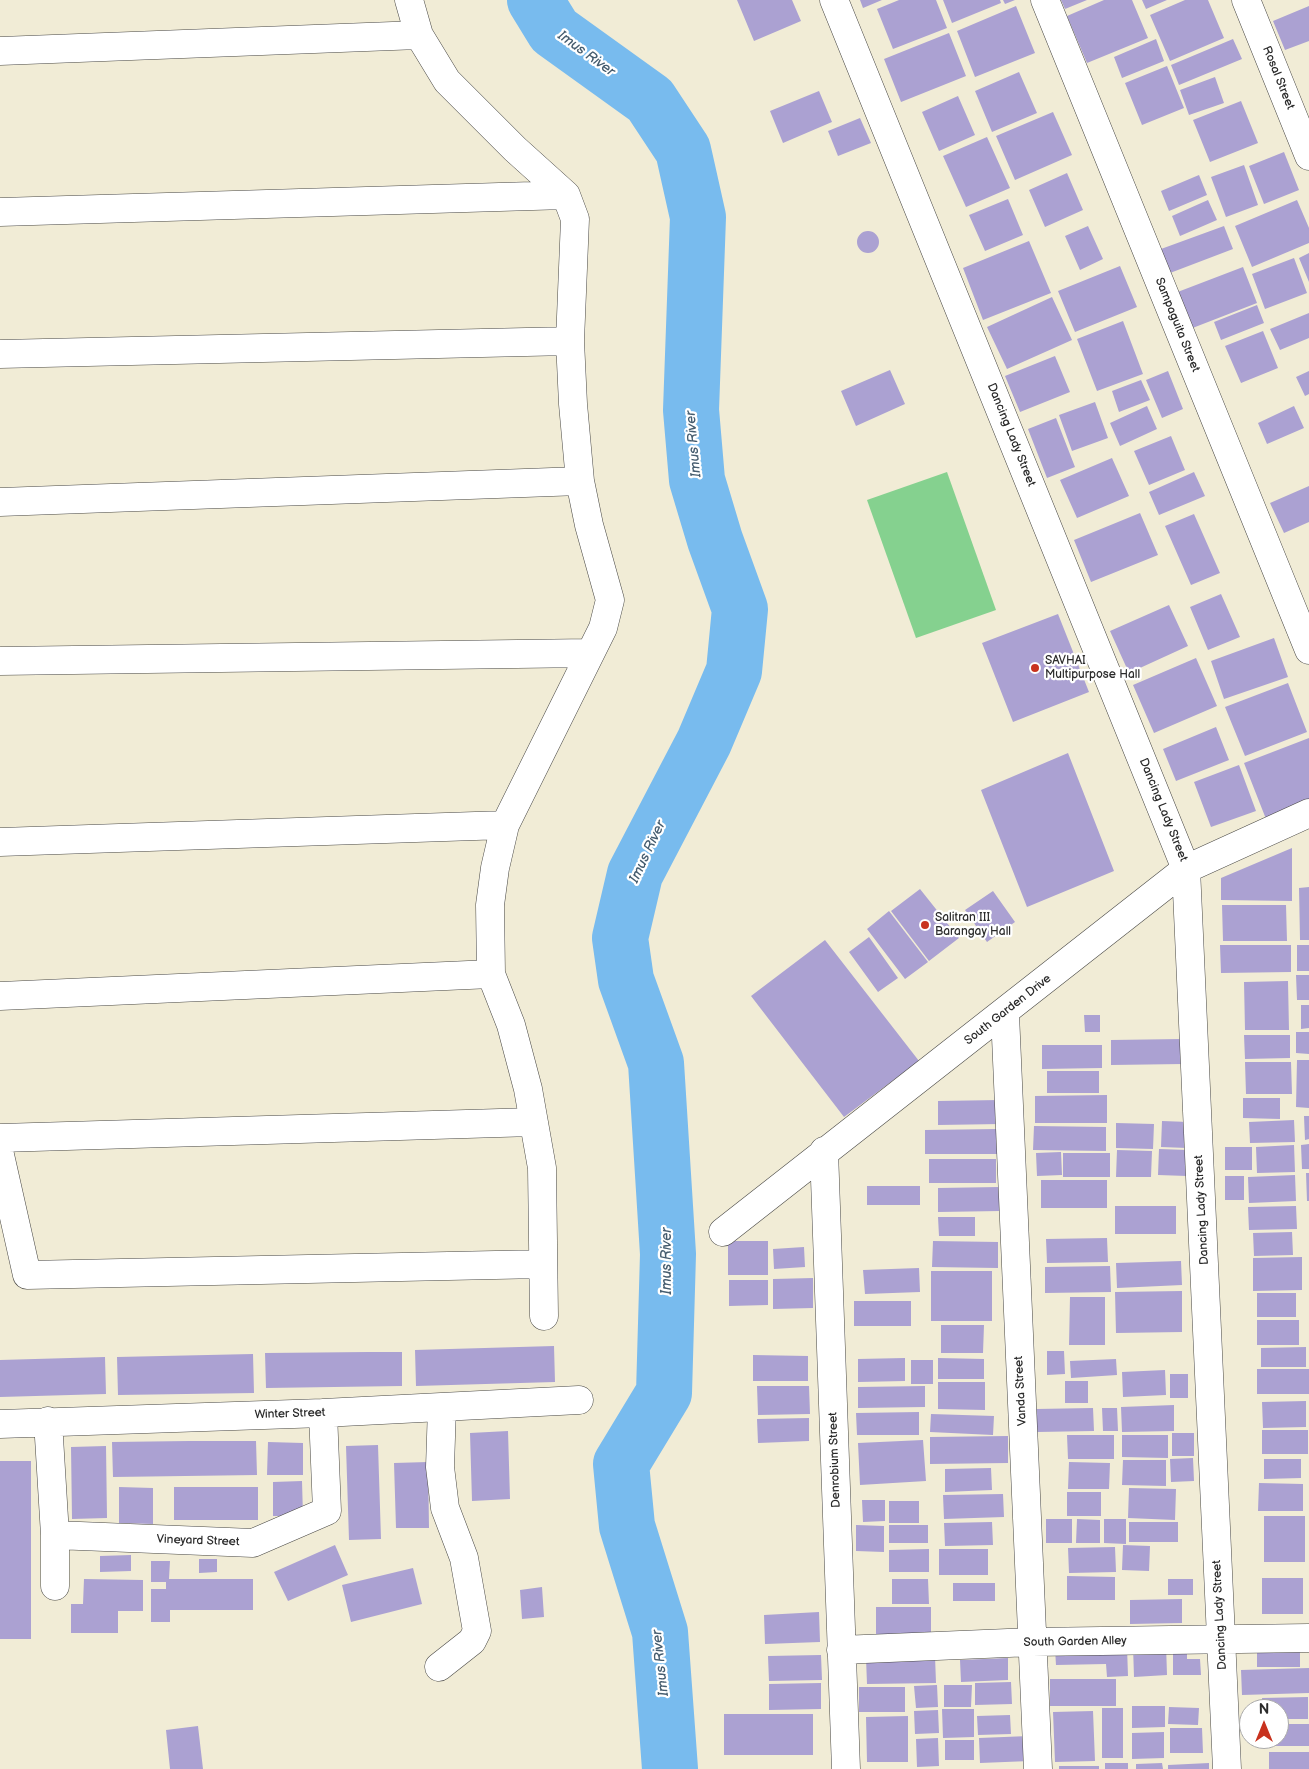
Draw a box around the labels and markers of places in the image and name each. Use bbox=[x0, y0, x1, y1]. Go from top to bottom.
place label: SAVHAI Multipurpose Hall bbox=[1045, 654, 1140, 682]
marker: SAVHAI Multipurpose Hall bbox=[1029, 662, 1041, 674]
place label: Salitran III Barangay Hall bbox=[935, 911, 1011, 939]
marker: Salitran III Barangay Hall bbox=[919, 919, 931, 931]

